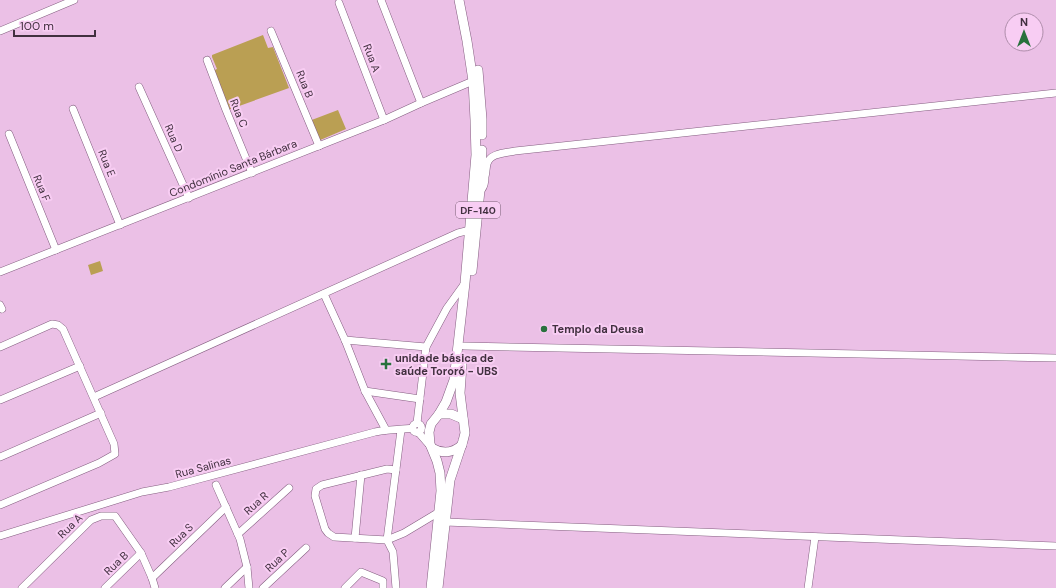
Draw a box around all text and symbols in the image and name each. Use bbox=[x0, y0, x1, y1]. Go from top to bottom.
scale bar bbox=[14, 12, 95, 38]
north arrow bbox=[1004, 12, 1044, 52]
text: N bbox=[1020, 15, 1028, 29]
text: 100 m bbox=[20, 18, 54, 34]
street label: Rua A bbox=[360, 42, 384, 74]
street label: Rua B bbox=[293, 68, 317, 100]
street label: Rua C bbox=[227, 97, 251, 129]
street label: Rua D bbox=[162, 122, 187, 155]
street label: Condomínio Santa Bárbara bbox=[167, 136, 299, 200]
street label: Rua E bbox=[95, 147, 119, 179]
street label: Rua F bbox=[30, 173, 54, 204]
road number: DF-140 bbox=[456, 202, 500, 218]
place label: Templo da Deusa bbox=[552, 322, 644, 336]
marker: Templo da Deusa bbox=[539, 324, 549, 334]
place label: unidade básica de saúde Tororó - UBS bbox=[395, 351, 498, 378]
marker: unidade básica de saúde Tororó - UBS bbox=[380, 358, 392, 370]
street label: Rua Salinas bbox=[174, 453, 232, 481]
street label: Rua R bbox=[241, 488, 271, 518]
street label: Rua A bbox=[55, 511, 85, 541]
street label: Rua S bbox=[166, 520, 196, 550]
street label: Rua P bbox=[262, 545, 292, 575]
street label: Rua B bbox=[101, 548, 131, 578]

